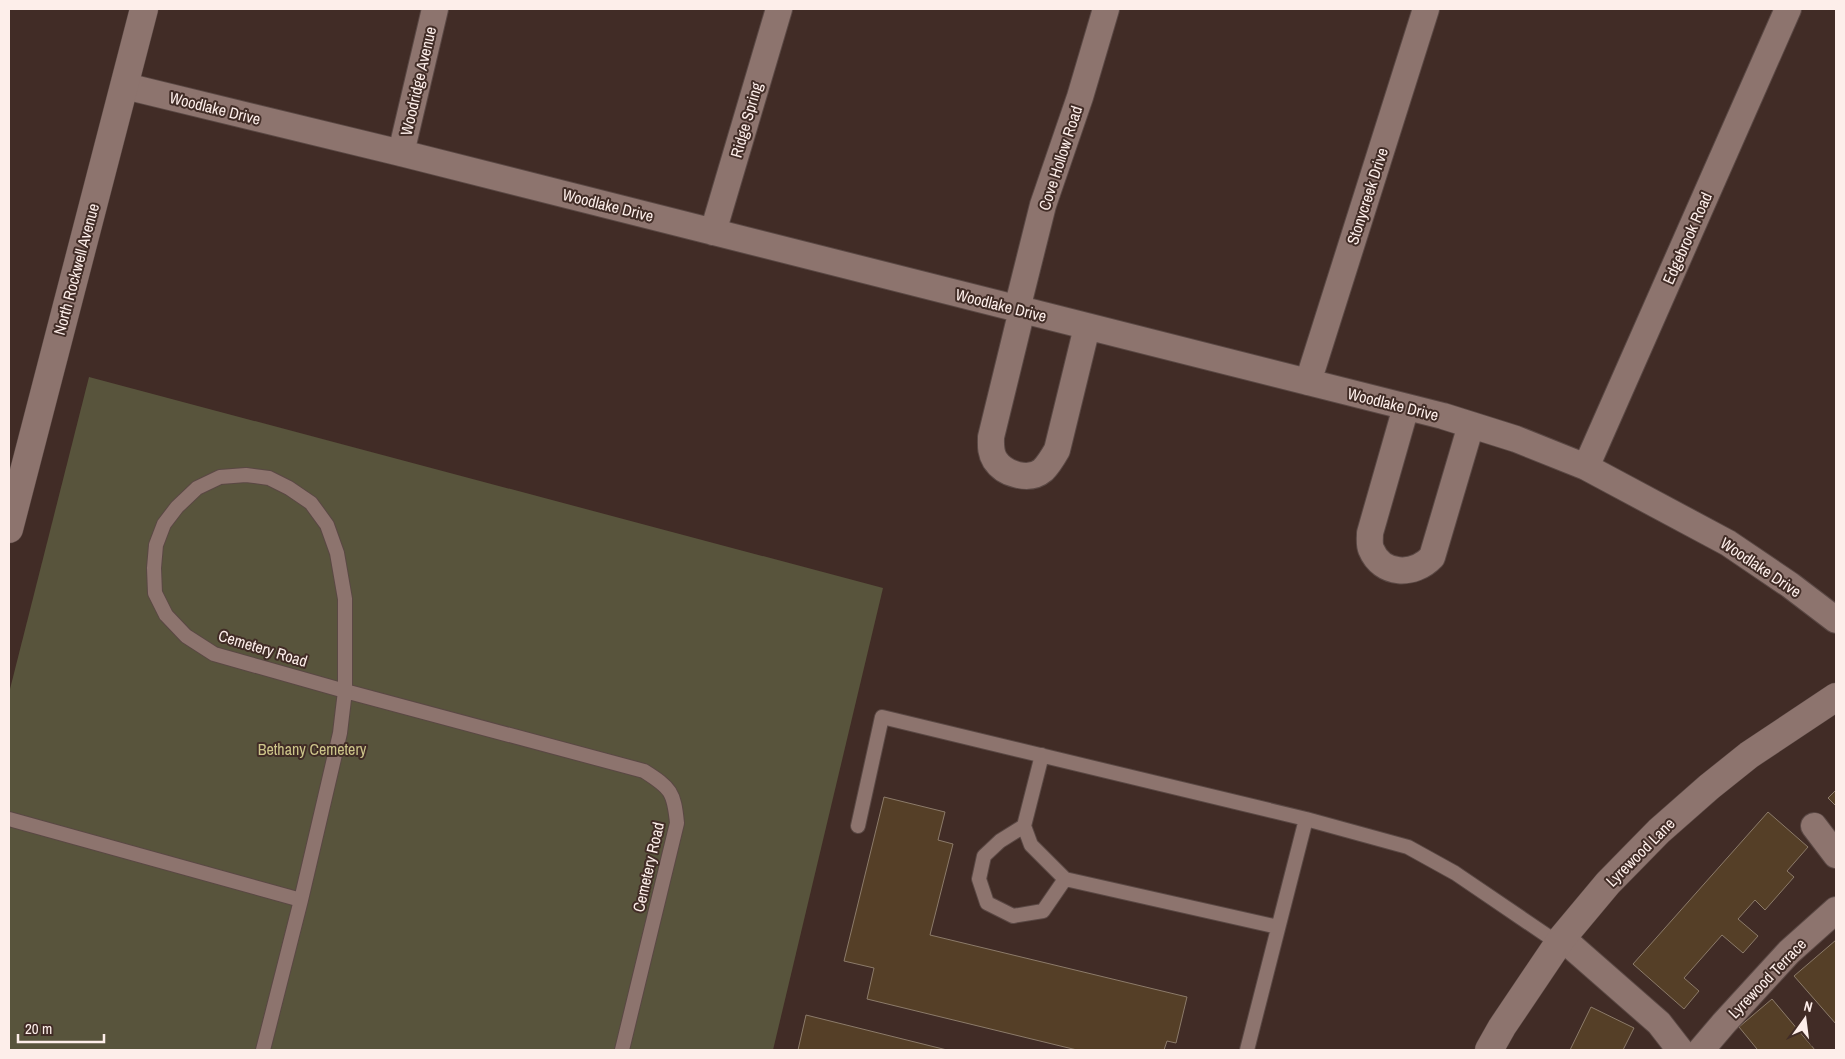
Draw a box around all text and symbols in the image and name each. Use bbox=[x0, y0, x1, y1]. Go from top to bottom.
street label: Woodridge Avenue bbox=[395, 24, 441, 138]
street label: Ridge Spring bbox=[725, 79, 767, 160]
street label: Woodlake Drive bbox=[167, 86, 263, 130]
street label: Cove Hollow Road bbox=[1033, 103, 1087, 213]
street label: Stonycreek Drive bbox=[1341, 145, 1393, 247]
street label: Woodlake Drive bbox=[560, 183, 656, 227]
street label: Edgebrook Road bbox=[1657, 189, 1717, 287]
street label: North Rockwell Avenue bbox=[48, 201, 104, 337]
street label: Woodlake Drive bbox=[953, 283, 1049, 327]
street label: Woodlake Drive bbox=[1345, 382, 1441, 426]
street label: Woodlake Drive bbox=[1716, 532, 1806, 602]
street label: Cemetery Road bbox=[216, 624, 310, 672]
park label: Bethany Cemetery bbox=[258, 738, 367, 760]
street label: Lyrewood Lane bbox=[1601, 813, 1679, 891]
street label: Cemetery Road bbox=[627, 820, 669, 914]
street label: Lyrewood Terrace bbox=[1723, 933, 1811, 1023]
north arrow bbox=[1780, 994, 1830, 1044]
text: N bbox=[1802, 997, 1814, 1016]
scale bar bbox=[18, 1012, 104, 1044]
text: 20 m bbox=[25, 1018, 52, 1039]

